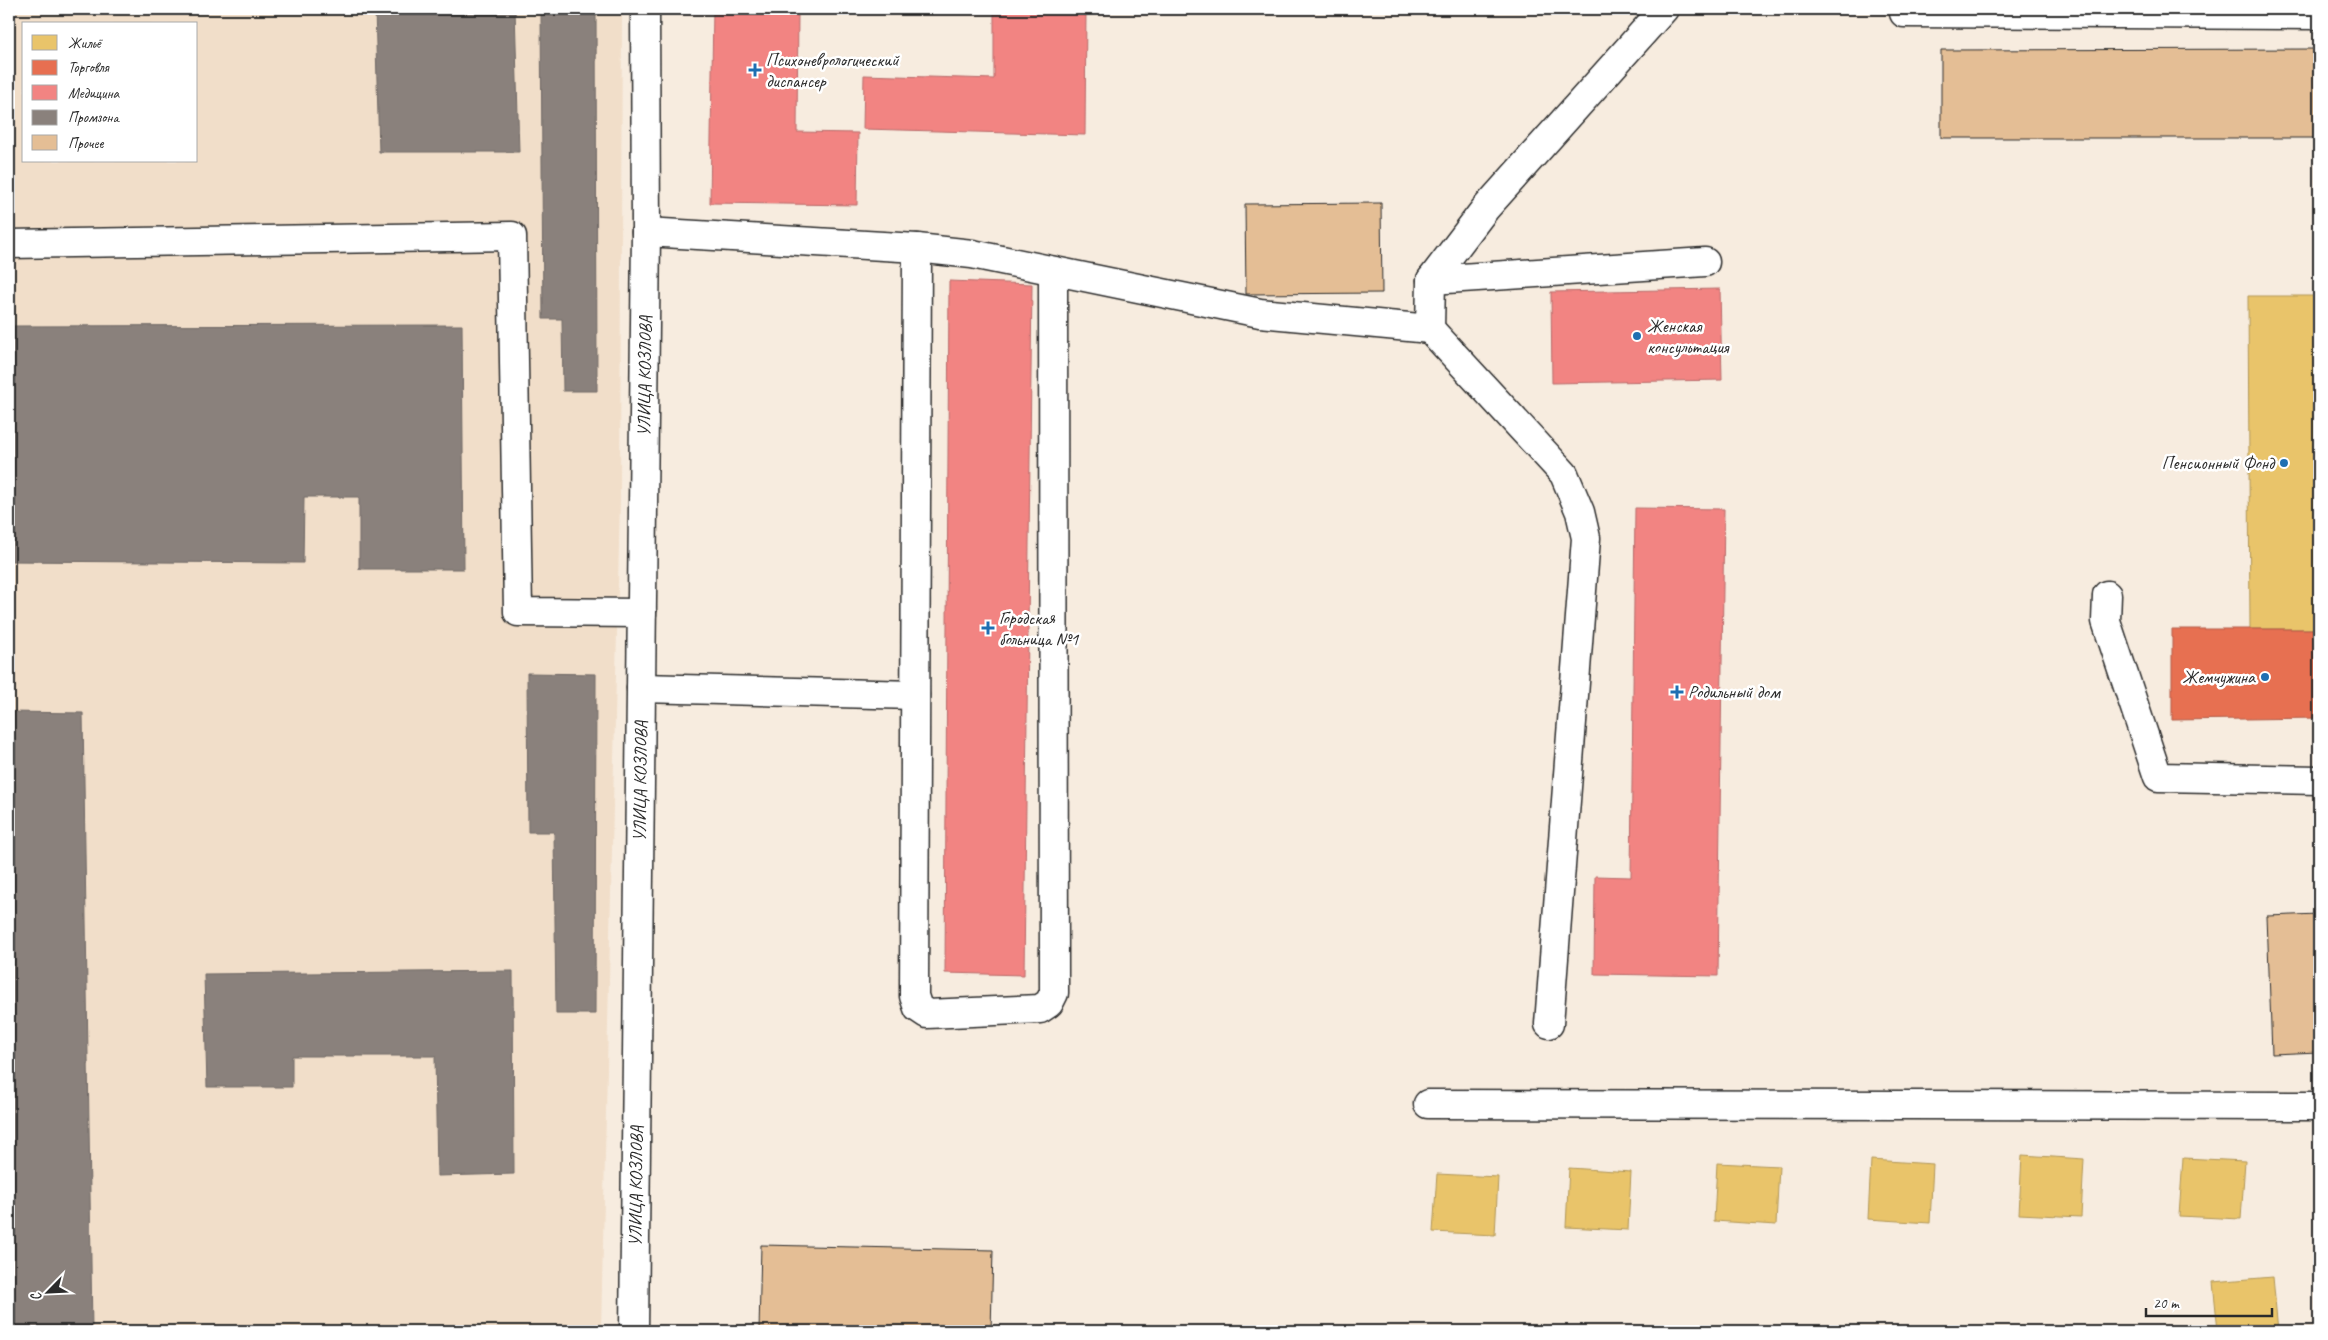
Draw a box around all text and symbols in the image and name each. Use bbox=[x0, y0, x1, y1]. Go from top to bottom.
legend bbox=[22, 22, 198, 162]
text: Жильё bbox=[68, 34, 103, 53]
place label: Психоневрологический диспансер bbox=[766, 49, 900, 92]
text: Торговля bbox=[68, 58, 111, 77]
marker: Психоневрологический диспансер bbox=[748, 63, 762, 77]
text: Медицина bbox=[68, 84, 121, 103]
text: Промзона bbox=[68, 108, 120, 127]
text: Прочее bbox=[68, 134, 104, 153]
street label: УЛИЦА КОЗЛОВА bbox=[633, 314, 656, 437]
place label: Женская консультация bbox=[1647, 315, 1730, 358]
marker: Женская консультация bbox=[1631, 330, 1643, 342]
place label: Пенсионный Фонд bbox=[2162, 452, 2276, 474]
marker: Пенсионный Фонд bbox=[2278, 457, 2290, 469]
place label: Городская больница №1 bbox=[999, 607, 1079, 650]
marker: Городская больница №1 bbox=[981, 621, 995, 635]
place label: Жемчужина bbox=[2182, 666, 2256, 688]
marker: Жемчужина bbox=[2259, 671, 2271, 683]
place label: Родильный дом bbox=[1688, 681, 1781, 703]
marker: Родильный дом bbox=[1670, 685, 1684, 699]
street label: УЛИЦА КОЗЛОВА bbox=[628, 719, 652, 842]
street label: УЛИЦА КОЗЛОВА bbox=[624, 1124, 647, 1247]
north arrow bbox=[22, 1268, 72, 1318]
scale bar bbox=[2146, 1285, 2272, 1317]
text: С bbox=[27, 1289, 46, 1304]
text: 20 m bbox=[2153, 1294, 2180, 1313]

